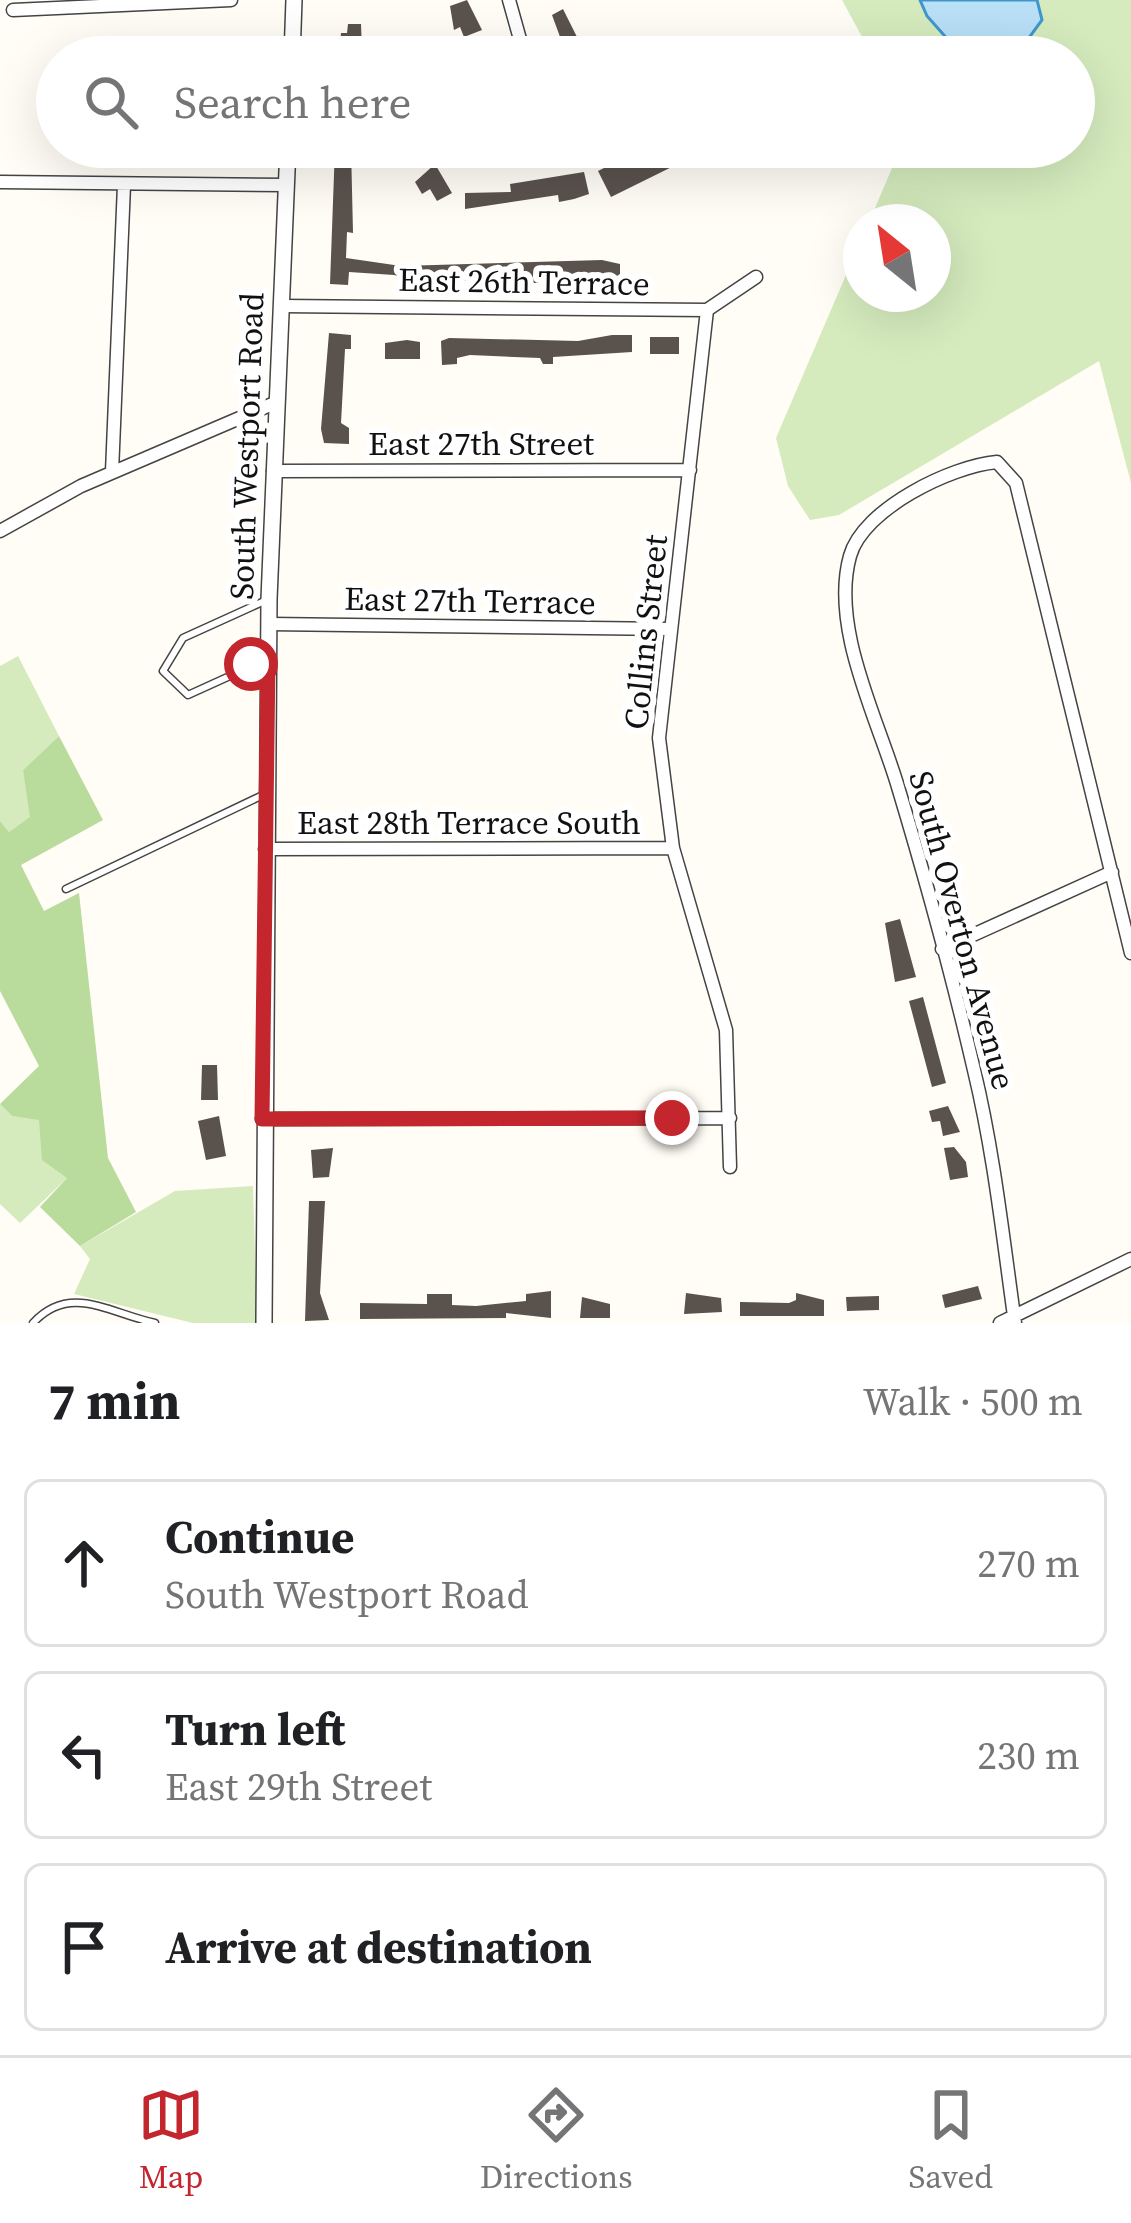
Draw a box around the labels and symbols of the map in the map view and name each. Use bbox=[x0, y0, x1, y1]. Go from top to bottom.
north arrow bbox=[843, 204, 951, 312]
street label: East 26th Terrace bbox=[398, 257, 650, 306]
street label: South Westport Road bbox=[219, 291, 274, 601]
street label: East 27th Street bbox=[368, 421, 594, 466]
street label: Collins Street bbox=[613, 532, 678, 732]
street label: East 27th Terrace bbox=[344, 576, 596, 625]
route start bbox=[224, 637, 278, 691]
street label: South Overton Avenue bbox=[898, 766, 1027, 1094]
street label: East 28th Terrace South bbox=[297, 800, 641, 845]
route end bbox=[645, 1091, 699, 1145]

